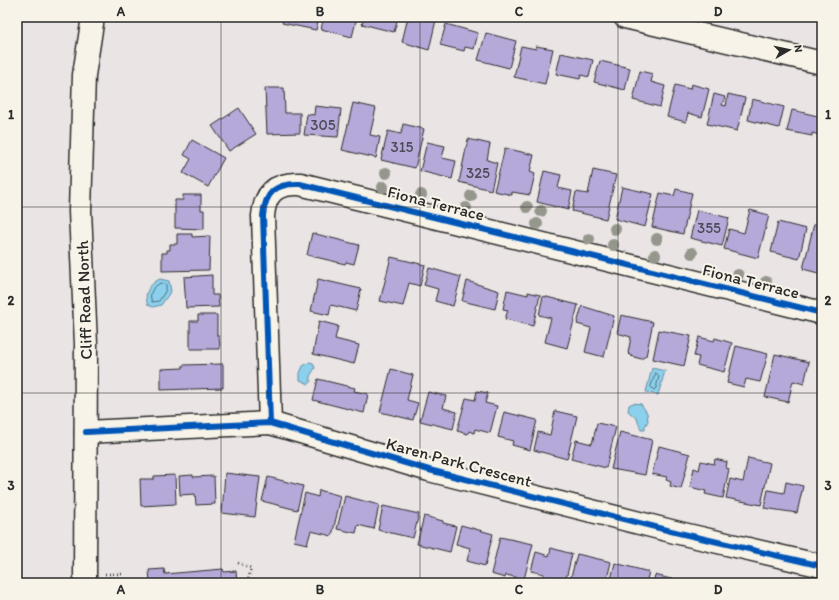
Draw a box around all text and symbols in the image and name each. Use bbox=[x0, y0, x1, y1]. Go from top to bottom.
text: A bbox=[116, 4, 126, 19]
text: B bbox=[316, 4, 325, 19]
text: C bbox=[515, 4, 524, 19]
text: D bbox=[714, 4, 723, 19]
north arrow bbox=[769, 30, 809, 70]
text: N bbox=[791, 44, 805, 53]
text: 1 bbox=[8, 107, 14, 122]
text: 1 bbox=[825, 107, 831, 122]
house number: 305 bbox=[310, 116, 336, 134]
house number: 315 bbox=[390, 138, 414, 156]
house number: 325 bbox=[466, 164, 490, 182]
street label: Fiona Terrace bbox=[385, 181, 487, 225]
house number: 355 bbox=[697, 219, 721, 237]
street label: Cliff Road North bbox=[72, 239, 96, 360]
street label: Fiona Terrace bbox=[700, 259, 802, 303]
text: 2 bbox=[8, 293, 15, 308]
text: 2 bbox=[825, 293, 832, 308]
street label: Karen Park Crescent bbox=[384, 433, 534, 491]
text: 3 bbox=[7, 478, 15, 493]
text: 3 bbox=[824, 478, 832, 493]
text: A bbox=[116, 582, 126, 597]
text: B bbox=[316, 582, 325, 597]
text: C bbox=[515, 582, 524, 597]
text: D bbox=[714, 582, 723, 597]

